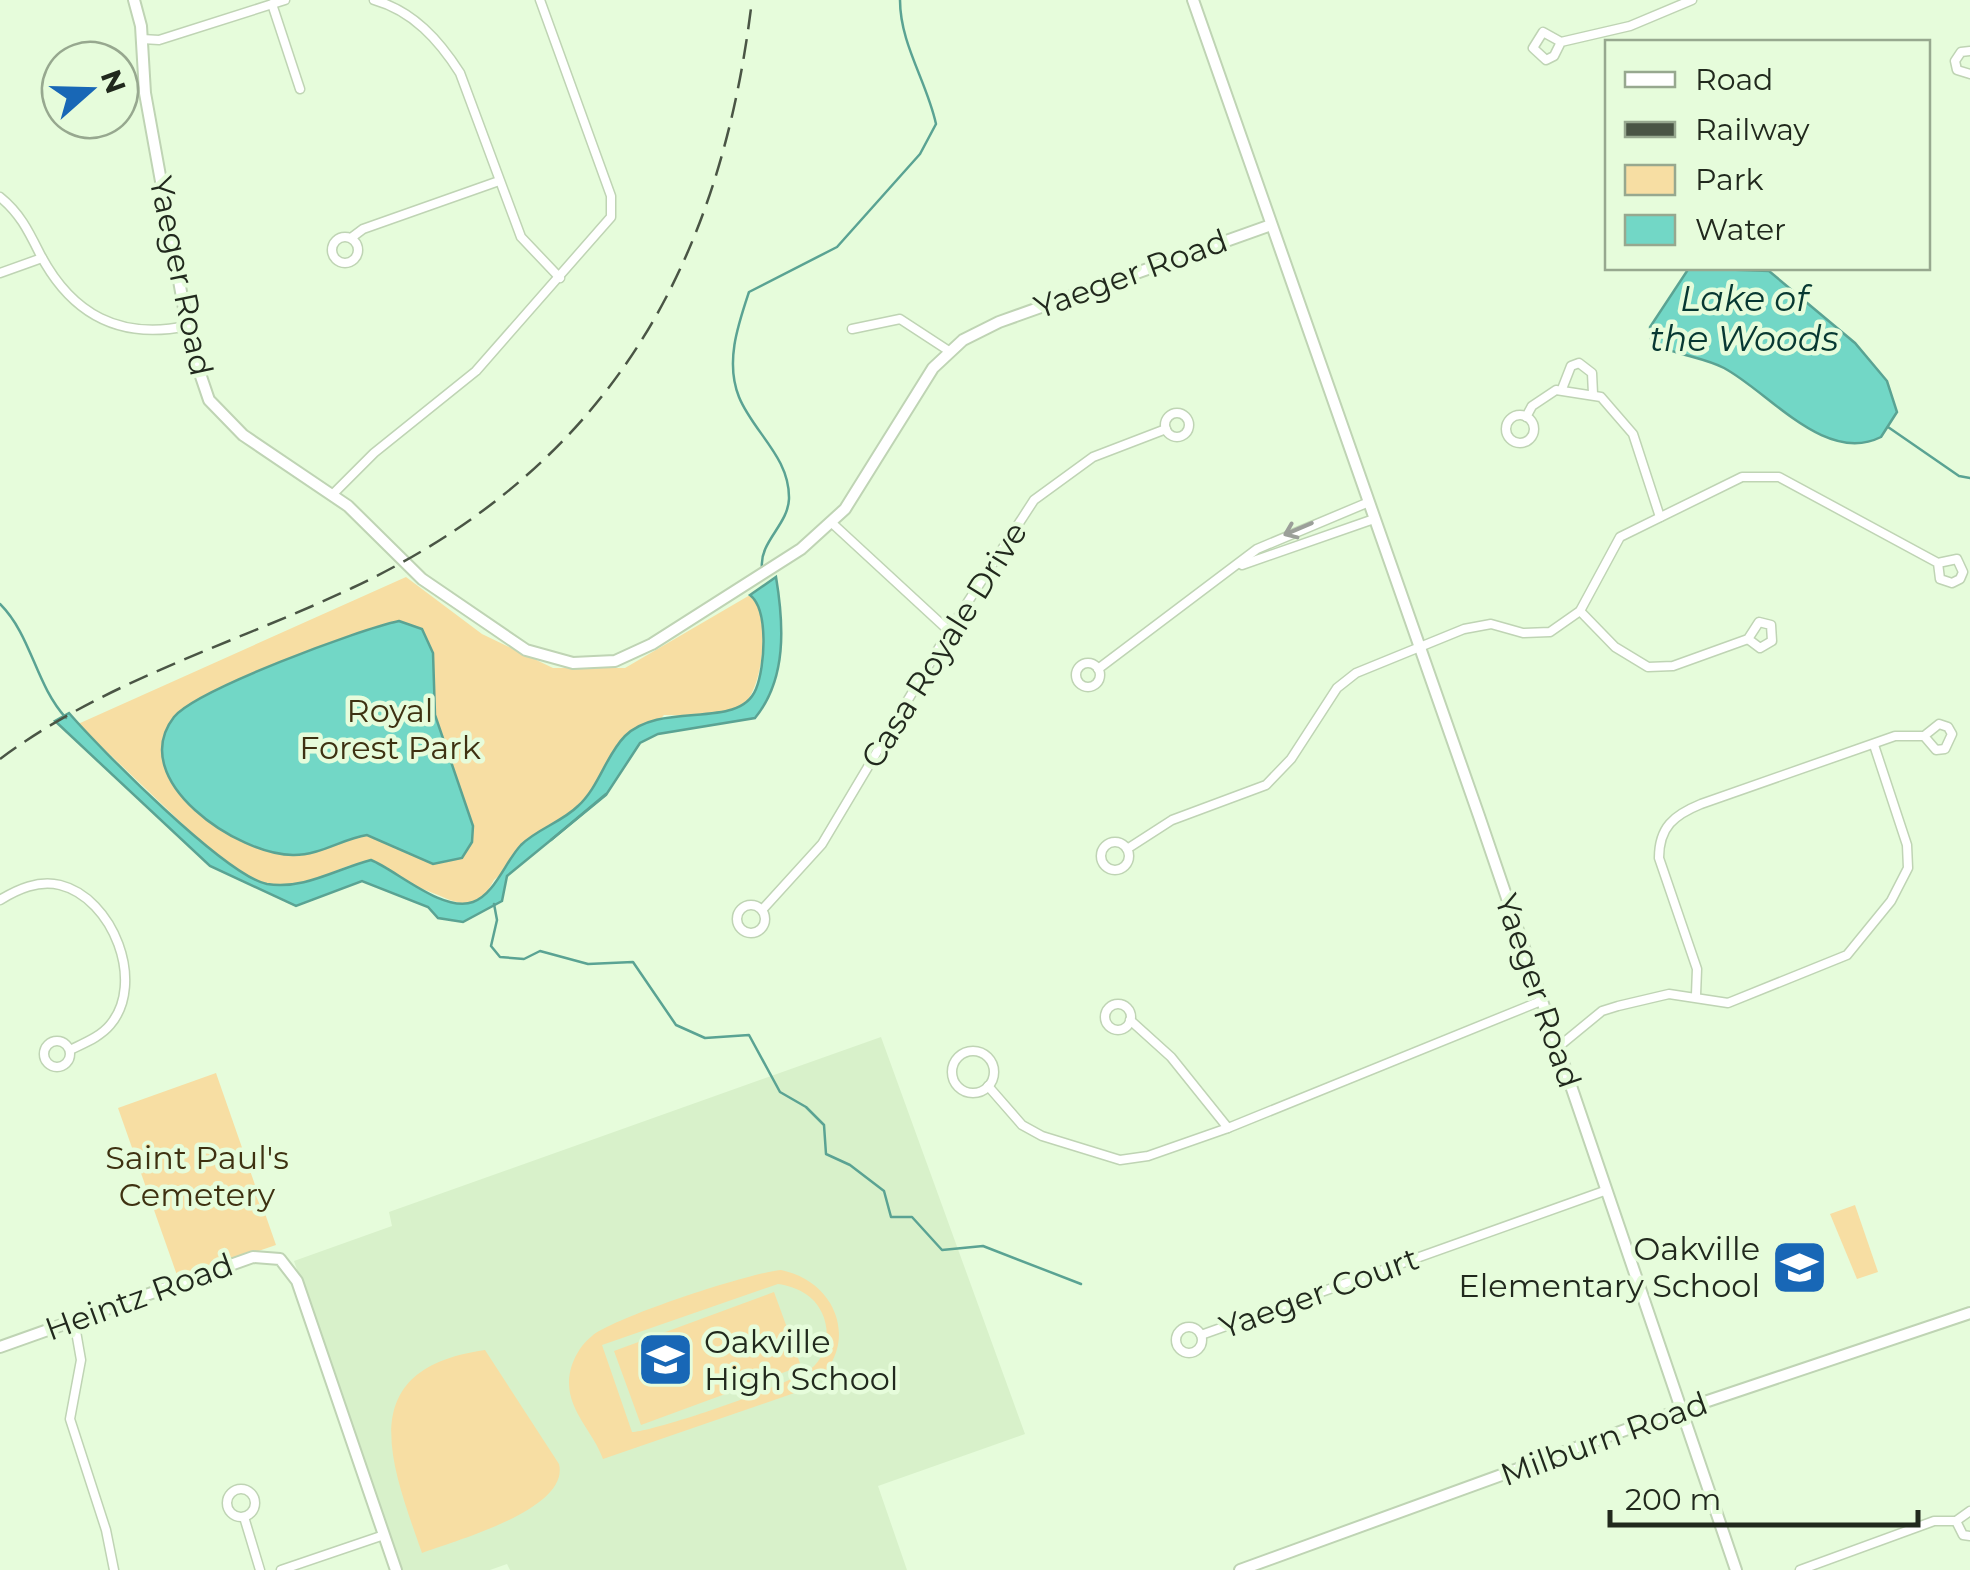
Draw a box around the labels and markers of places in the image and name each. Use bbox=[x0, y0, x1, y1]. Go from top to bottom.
place label: Oakville Elementary School bbox=[1458, 1229, 1760, 1305]
school or university icon: Oakville Elementary School bbox=[1769, 1237, 1829, 1297]
place label: Oakville High School bbox=[704, 1322, 898, 1398]
school or university icon: Oakville High School bbox=[635, 1330, 695, 1390]

